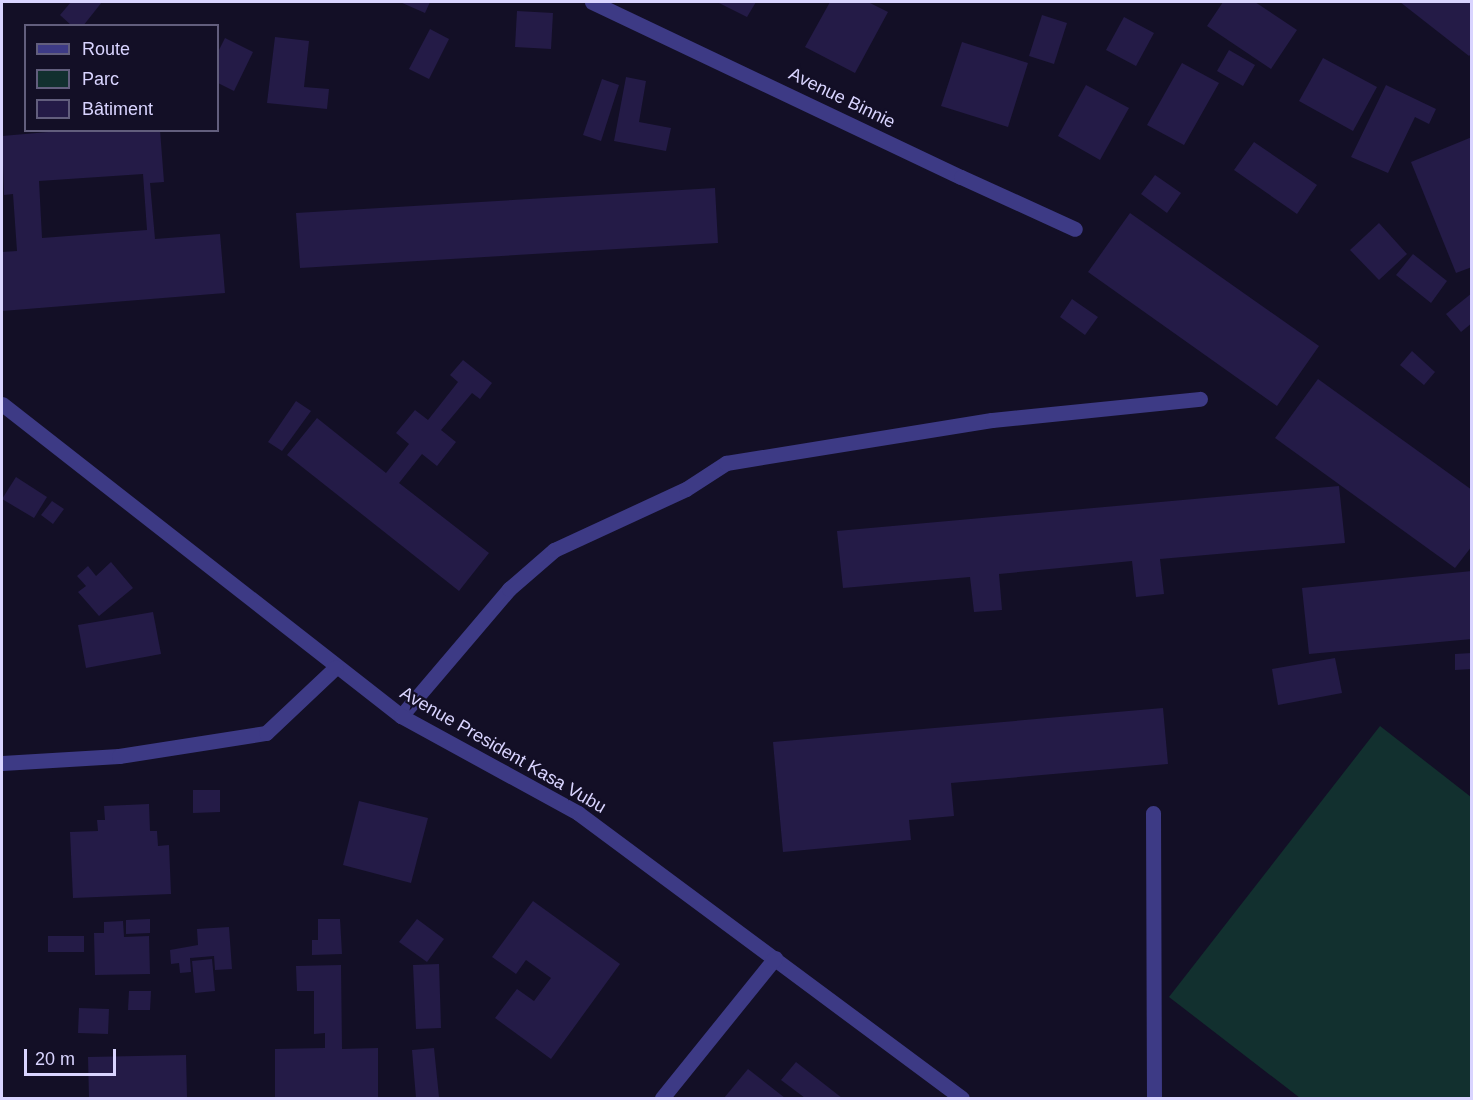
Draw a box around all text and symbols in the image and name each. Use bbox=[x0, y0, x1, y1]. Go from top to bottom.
legend bbox=[24, 24, 219, 132]
text: Route bbox=[82, 39, 130, 59]
street label: Avenue Binnie bbox=[785, 63, 899, 133]
text: Parc bbox=[82, 69, 119, 89]
text: Bâtiment bbox=[82, 99, 153, 119]
street label: Avenue President Kasa Vubu bbox=[396, 682, 610, 818]
scale bar bbox=[27, 1037, 118, 1075]
text: 20 m bbox=[35, 1049, 75, 1069]

